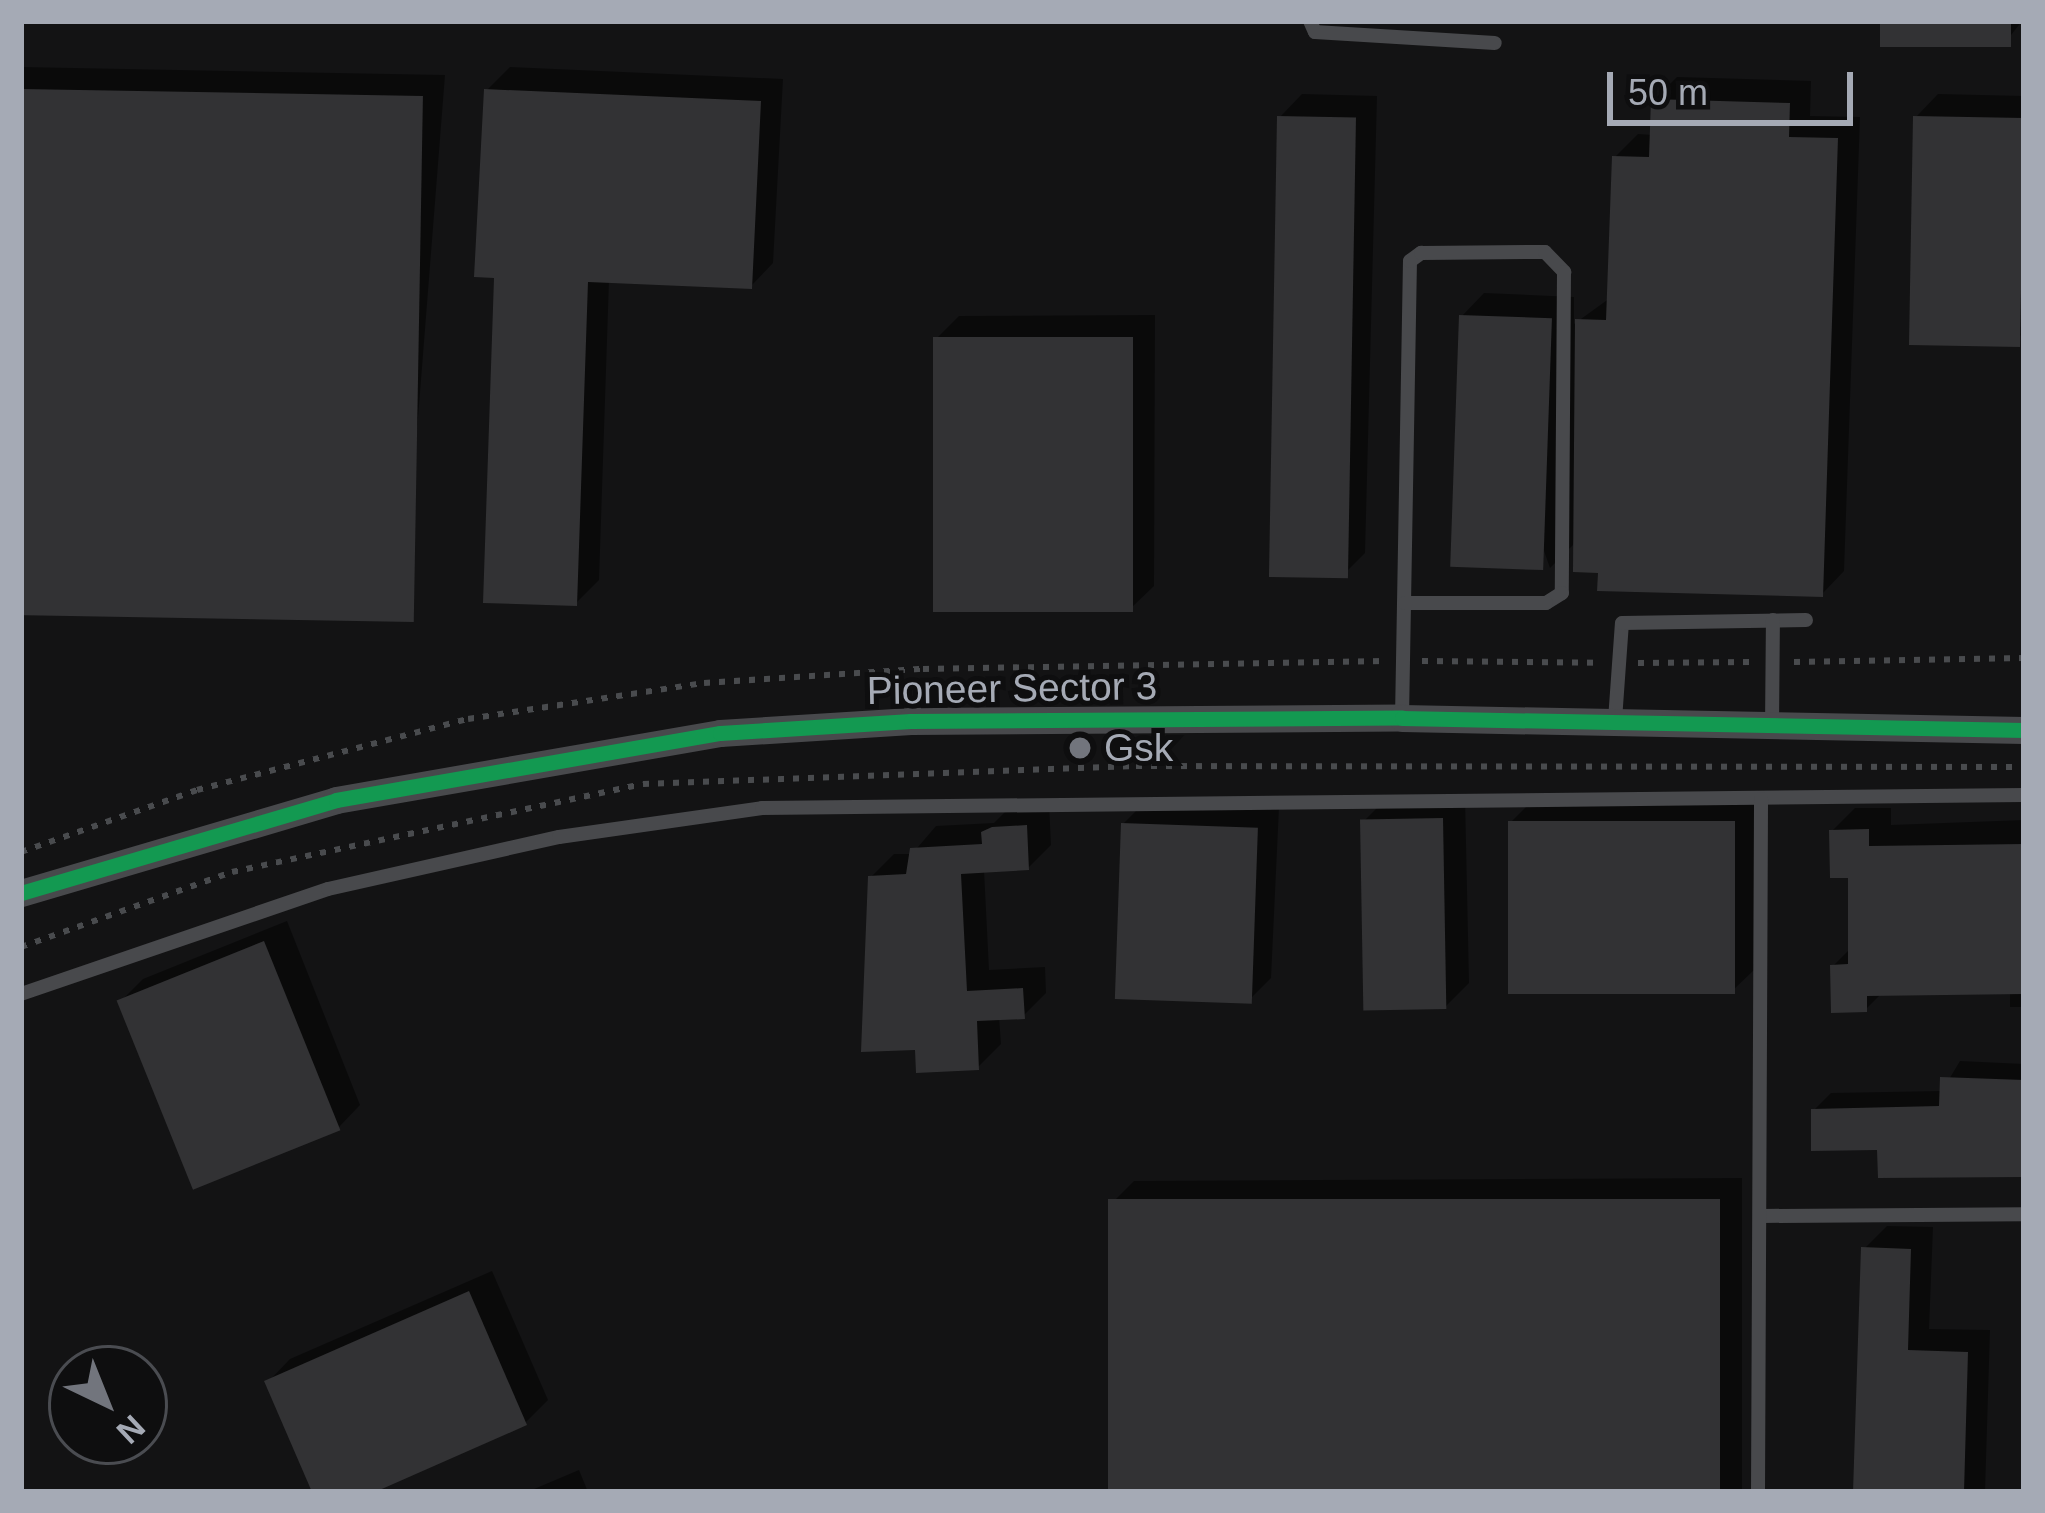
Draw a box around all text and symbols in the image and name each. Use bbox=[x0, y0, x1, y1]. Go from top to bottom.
scale bar bbox=[1613, 48, 1859, 122]
text: 50 m bbox=[1628, 72, 1708, 113]
street label: Pioneer Sector 3 bbox=[866, 663, 1158, 715]
place label: Gsk bbox=[1104, 725, 1173, 771]
marker: Gsk bbox=[1067, 735, 1093, 761]
north arrow bbox=[48, 1345, 168, 1465]
text: N bbox=[110, 1408, 152, 1451]

